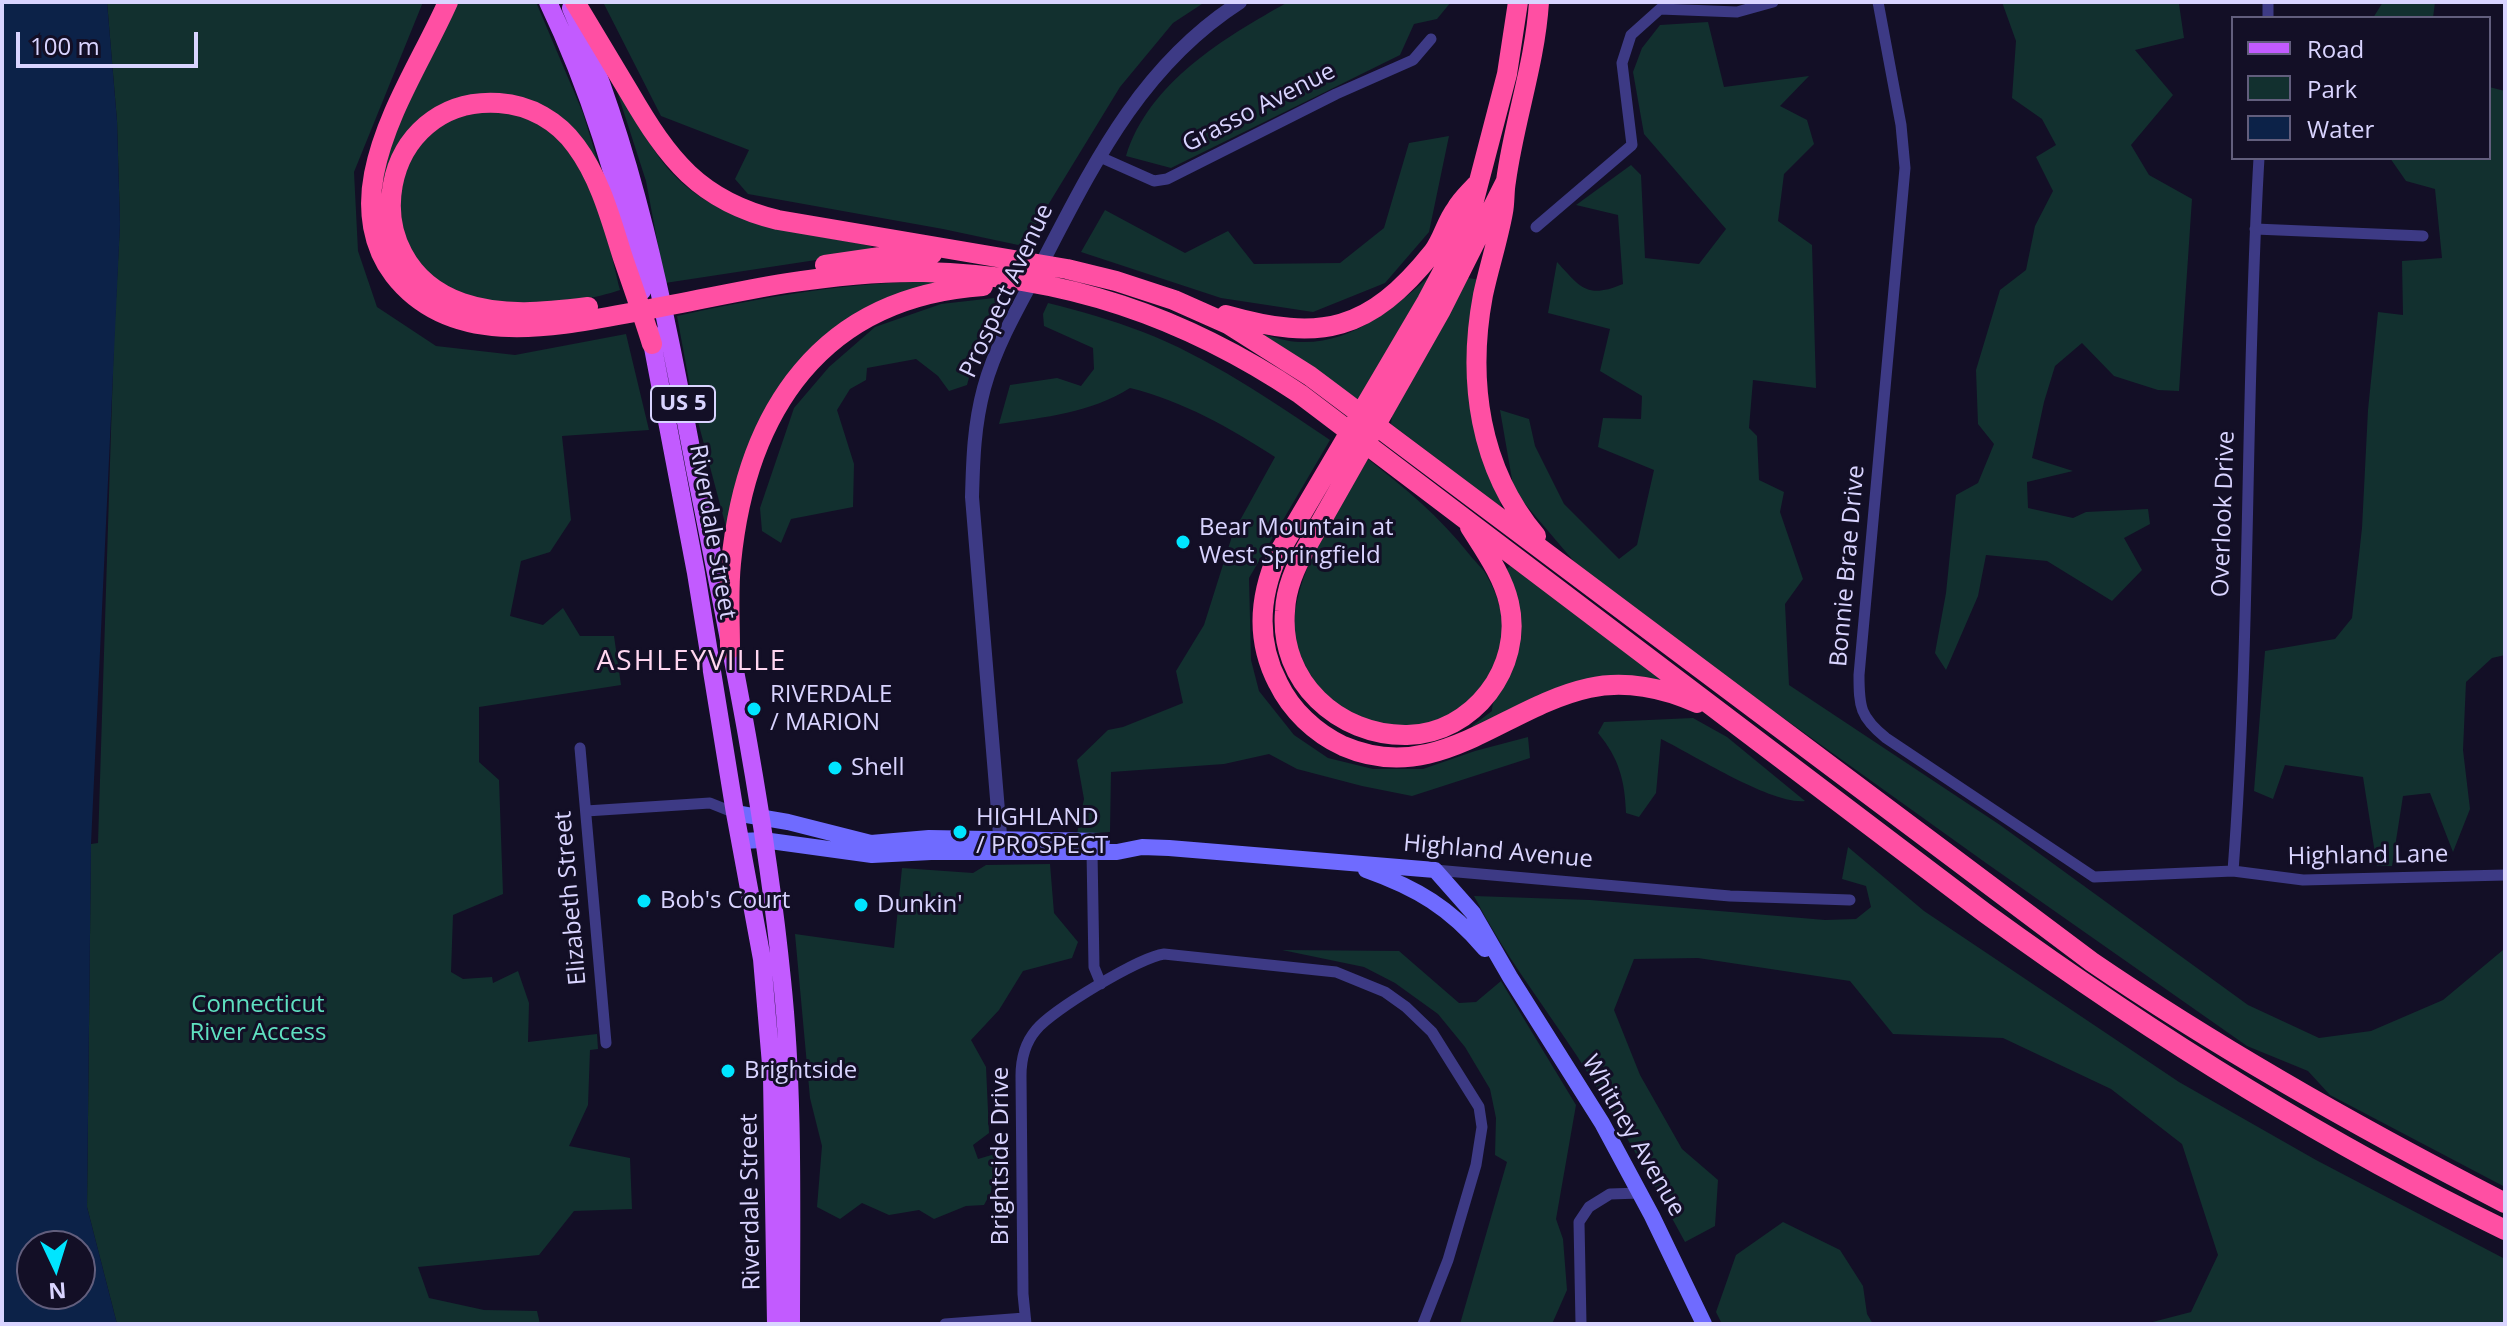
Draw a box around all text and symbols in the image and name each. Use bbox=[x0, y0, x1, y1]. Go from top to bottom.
scale bar bbox=[20, 16, 202, 66]
legend bbox=[2231, 16, 2491, 160]
text: 100 m bbox=[30, 29, 100, 62]
text: Road bbox=[2307, 32, 2364, 65]
street label: Grasso Avenue bbox=[1178, 57, 1340, 159]
text: Park bbox=[2307, 72, 2357, 105]
text: Water bbox=[2307, 112, 2374, 145]
street label: Prospect Avenue bbox=[954, 200, 1060, 382]
road number: US 5 bbox=[651, 386, 715, 422]
street label: Overlook Drive bbox=[2207, 430, 2241, 598]
street label: Riverdale Street bbox=[682, 442, 742, 622]
street label: Bonnie Brae Drive bbox=[1825, 464, 1871, 668]
place label: Bear Mountain at West Springfield bbox=[1199, 514, 1394, 570]
marker: Bear Mountain at West Springfield bbox=[1174, 533, 1192, 551]
district label: ASHLEYVILLE bbox=[597, 645, 787, 679]
place label: RIVERDALE / MARION bbox=[770, 681, 892, 737]
marker: RIVERDALE / MARION bbox=[745, 700, 763, 718]
place label: Shell bbox=[851, 754, 904, 782]
marker: Shell bbox=[826, 759, 844, 777]
place label: HIGHLAND / PROSPECT bbox=[976, 804, 1108, 860]
street label: Elizabeth Street bbox=[549, 810, 593, 986]
marker: HIGHLAND / PROSPECT bbox=[951, 823, 969, 841]
street label: Highland Avenue bbox=[1402, 829, 1594, 875]
street label: Highland Lane bbox=[2287, 840, 2449, 872]
place label: Bob's Court bbox=[660, 887, 790, 915]
place label: Dunkin' bbox=[877, 891, 962, 919]
marker: Bob's Court bbox=[635, 892, 653, 910]
marker: Dunkin' bbox=[852, 896, 870, 914]
park label: Connecticut River Access bbox=[190, 991, 326, 1047]
street label: Whitney Avenue bbox=[1575, 1050, 1691, 1222]
place label: Brightside bbox=[744, 1057, 857, 1085]
marker: Brightside bbox=[719, 1062, 737, 1080]
street label: Brightside Drive bbox=[987, 1067, 1015, 1245]
street label: Riverdale Street bbox=[735, 1113, 767, 1291]
north arrow bbox=[16, 1230, 96, 1310]
text: N bbox=[48, 1276, 68, 1308]

